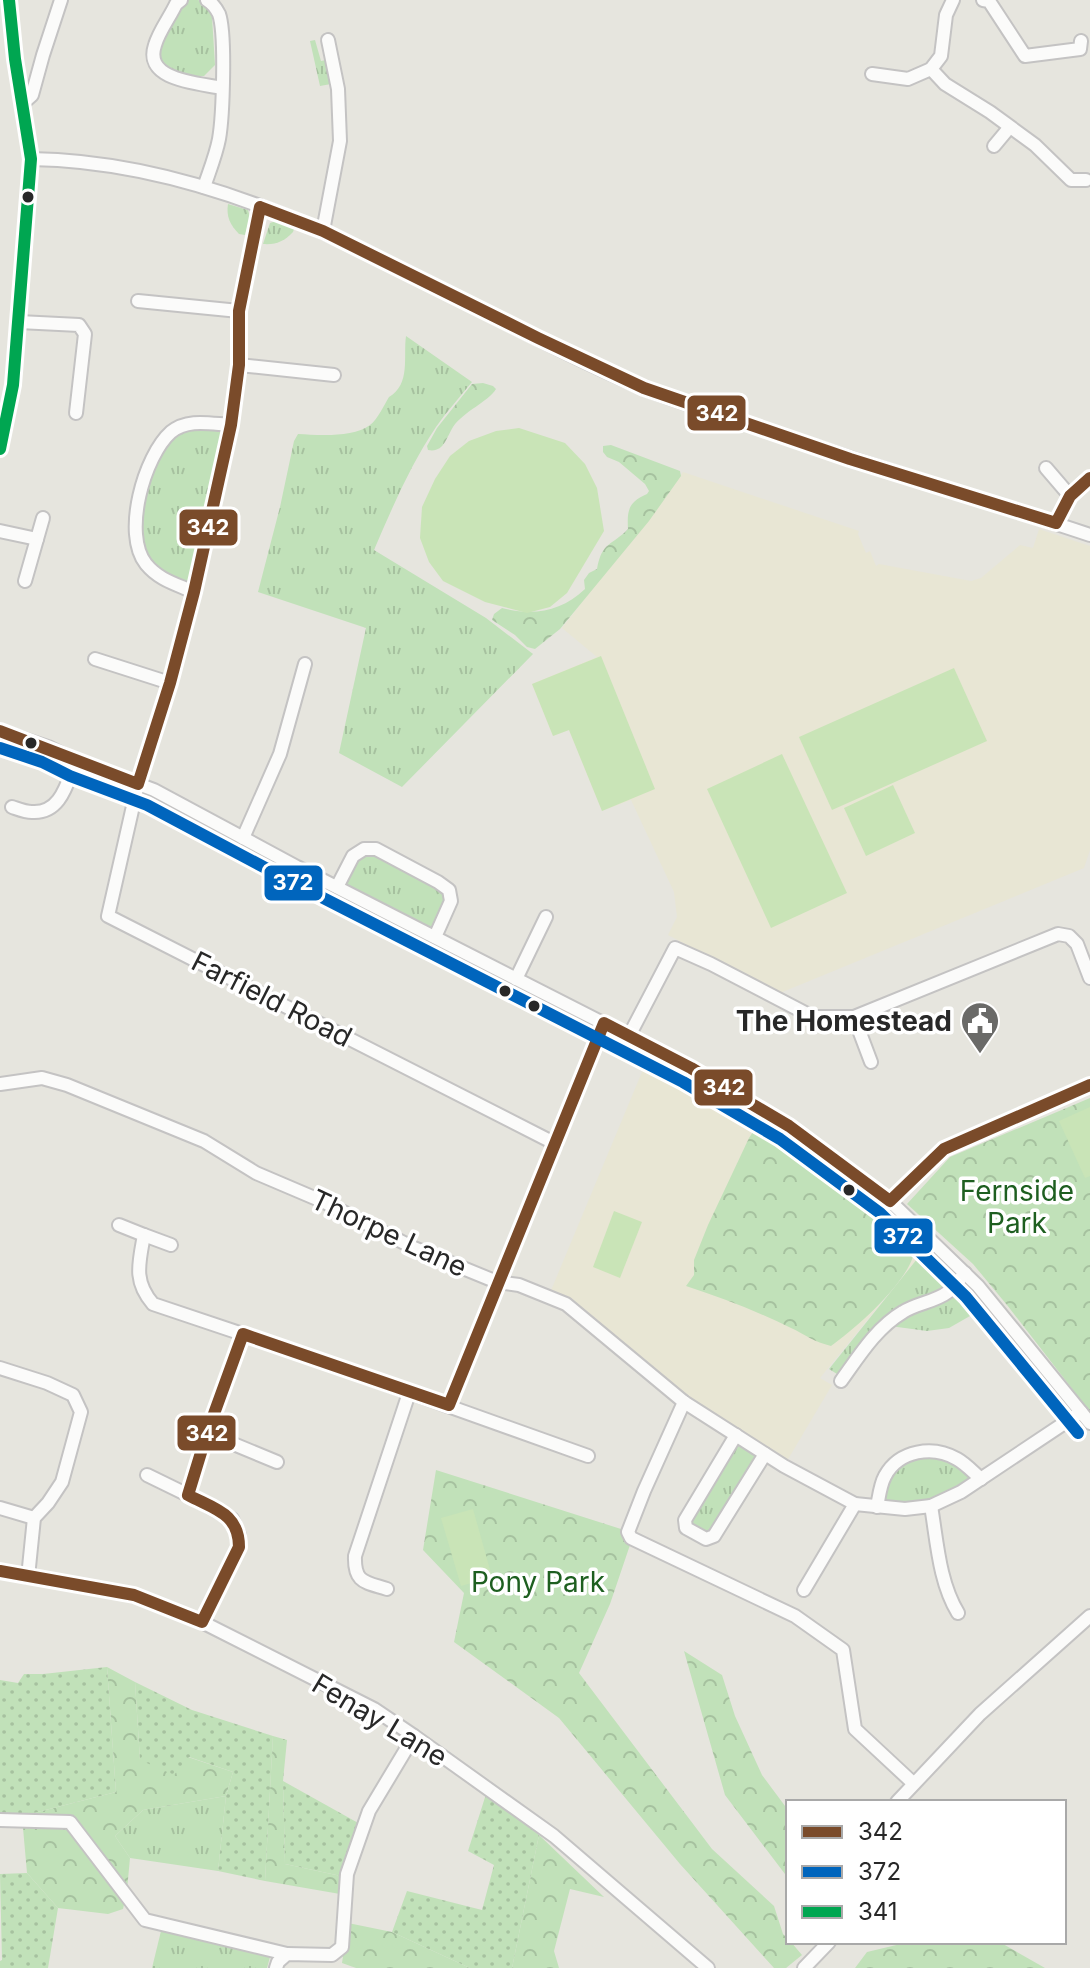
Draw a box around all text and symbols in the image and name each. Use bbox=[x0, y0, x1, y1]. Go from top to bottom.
unlabelled marker bbox=[20, 189, 36, 205]
line badge: 342 bbox=[686, 394, 747, 432]
text: 342 bbox=[696, 400, 738, 426]
line badge: 342 bbox=[178, 508, 239, 547]
text: 342 bbox=[187, 514, 229, 540]
unlabelled marker bbox=[23, 735, 39, 751]
line badge: 372 bbox=[263, 864, 324, 902]
text: 372 bbox=[273, 869, 313, 895]
street label: Farfield Road bbox=[186, 944, 358, 1054]
unlabelled marker bbox=[497, 983, 513, 999]
unlabelled marker bbox=[526, 998, 542, 1014]
public building icon: The Homestead bbox=[959, 1000, 1001, 1055]
place label: The Homestead bbox=[736, 1004, 952, 1038]
line badge: 342 bbox=[693, 1068, 754, 1107]
text: 342 bbox=[703, 1074, 745, 1100]
park label: Fernside Park bbox=[960, 1174, 1074, 1240]
street label: Thorpe Lane bbox=[306, 1182, 472, 1284]
unlabelled marker bbox=[841, 1182, 857, 1198]
line badge: 372 bbox=[873, 1217, 934, 1255]
text: 372 bbox=[883, 1223, 923, 1249]
line badge: 342 bbox=[176, 1414, 237, 1452]
text: 342 bbox=[186, 1420, 228, 1446]
park label: Pony Park bbox=[471, 1565, 605, 1599]
street label: Fenay Lane bbox=[306, 1666, 454, 1774]
legend bbox=[786, 1800, 1066, 1944]
text: 342 bbox=[858, 1817, 903, 1846]
text: 372 bbox=[858, 1857, 901, 1886]
text: 341 bbox=[858, 1897, 898, 1926]

